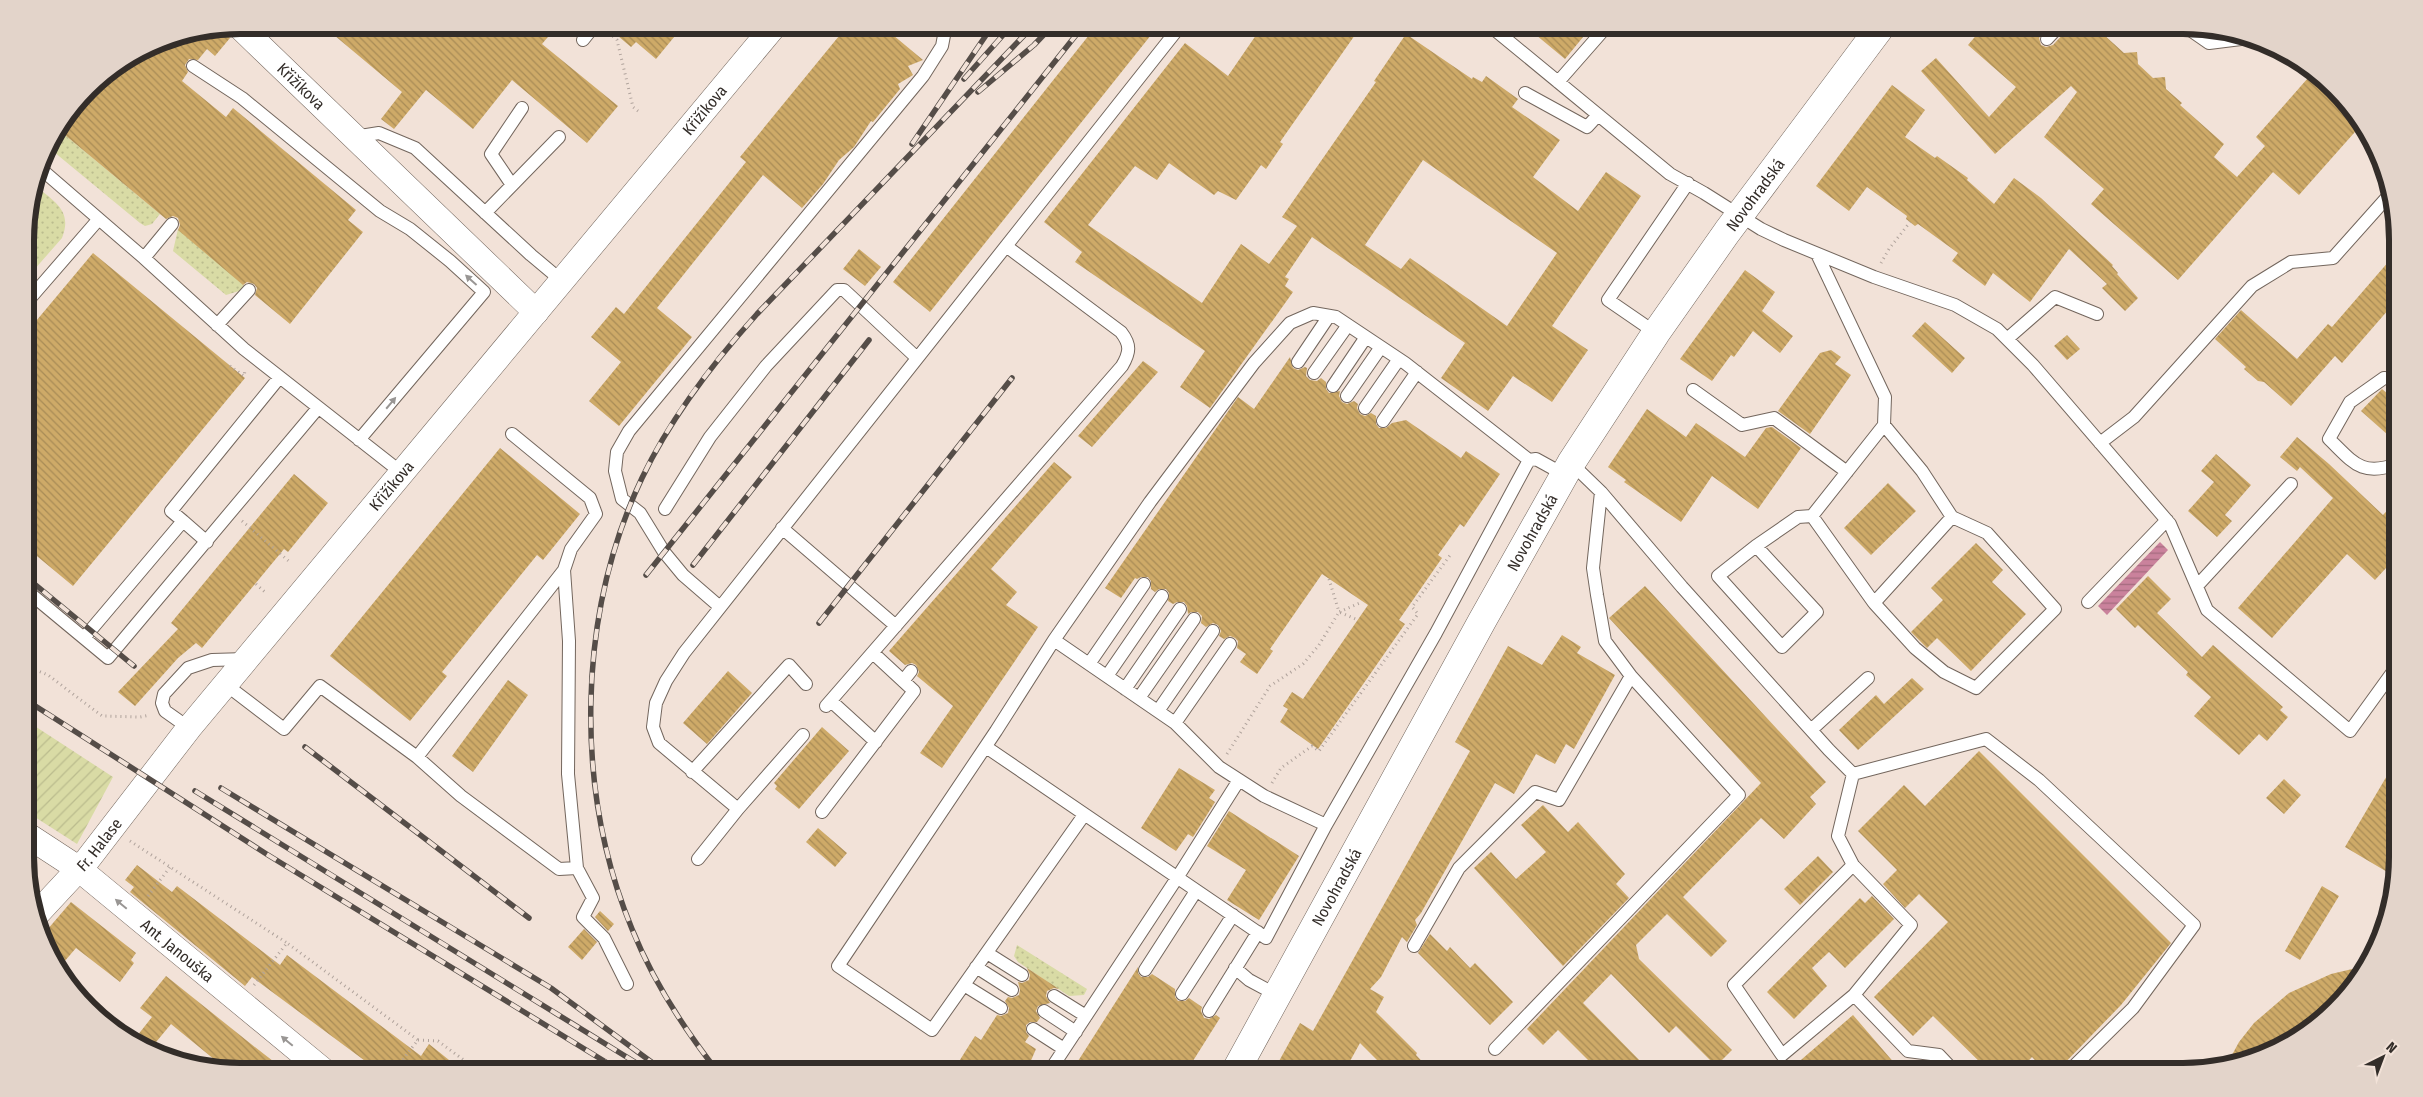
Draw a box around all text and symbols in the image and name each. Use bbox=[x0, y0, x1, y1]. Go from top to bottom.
street label: Křižíkova bbox=[273, 59, 329, 114]
street label: Křižíkova bbox=[678, 81, 731, 139]
street label: Novohradská bbox=[1722, 155, 1789, 235]
one-way arrow bbox=[465, 275, 477, 286]
one-way arrow bbox=[386, 397, 397, 410]
street label: Křižíkova bbox=[365, 457, 418, 515]
street label: Novohradská bbox=[1503, 491, 1562, 574]
street label: Fr. Halase bbox=[73, 815, 126, 875]
street label: Novohradská bbox=[1308, 845, 1366, 929]
one-way arrow bbox=[115, 899, 128, 910]
street label: Ant. Janouška bbox=[137, 915, 218, 986]
north arrow bbox=[2358, 1032, 2408, 1082]
one-way arrow bbox=[281, 1036, 293, 1047]
text: N bbox=[2383, 1039, 2400, 1057]

